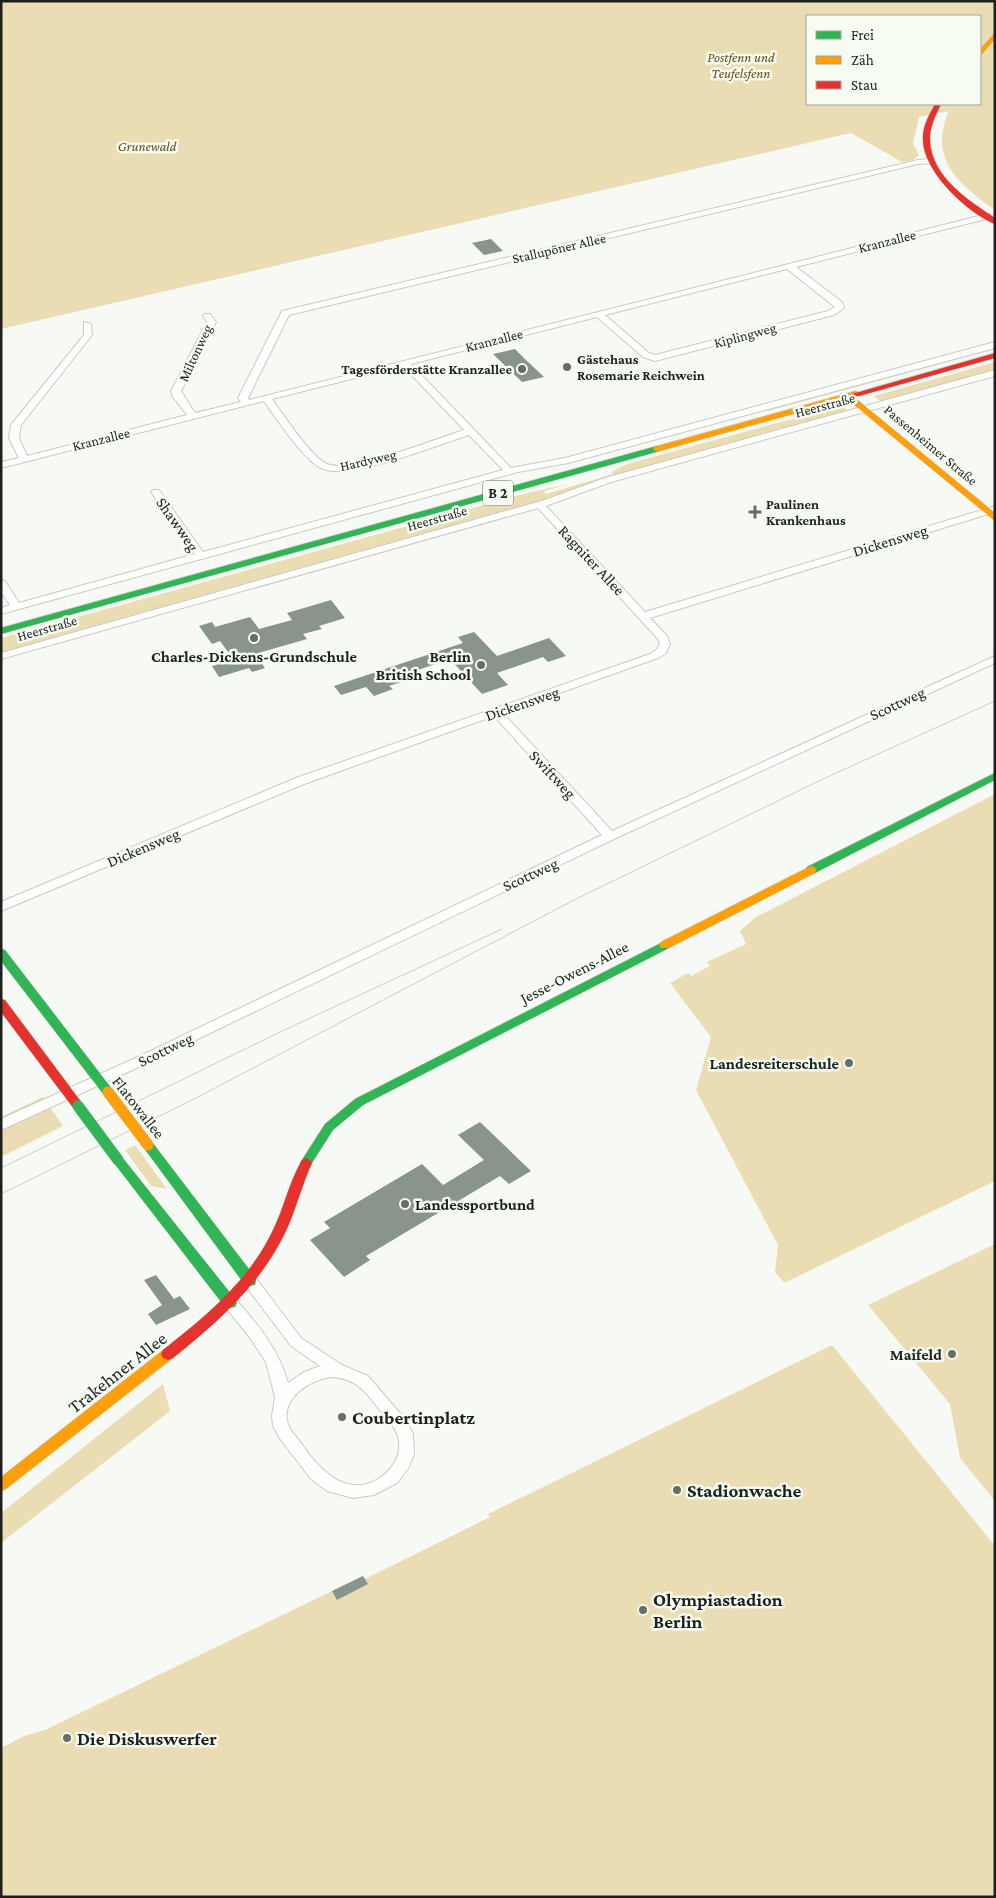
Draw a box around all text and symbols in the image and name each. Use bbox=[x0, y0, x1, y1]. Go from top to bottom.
legend bbox=[806, 15, 981, 105]
text: Frei bbox=[851, 27, 874, 43]
park label: Postfenn und Teufelsfenn bbox=[707, 49, 775, 81]
text: Zäh bbox=[851, 52, 874, 68]
text: Stau bbox=[851, 77, 878, 93]
park label: Grunewald bbox=[118, 138, 177, 154]
street label: Kranzallee bbox=[857, 226, 917, 256]
street label: Stallupöner Allee bbox=[511, 229, 607, 267]
street label: Kiplingweg bbox=[712, 319, 778, 351]
street label: Miltonweg bbox=[175, 322, 215, 384]
street label: Kranzallee bbox=[464, 325, 524, 355]
place label: Gästehaus Rosemarie Reichwein bbox=[577, 351, 705, 383]
place label: Tagesförderstätte Kranzallee bbox=[341, 361, 512, 377]
marker: Gästehaus Rosemarie Reichwein bbox=[561, 361, 573, 373]
marker: Tagesförderstätte Kranzallee bbox=[516, 363, 528, 375]
street label: Heerstraße bbox=[793, 389, 857, 421]
street label: Passenheimer Straße bbox=[881, 401, 981, 489]
street label: Kranzallee bbox=[71, 424, 131, 454]
street label: Hardyweg bbox=[338, 446, 398, 474]
road number: B 2 bbox=[483, 480, 513, 506]
street label: Shawweg bbox=[152, 494, 202, 555]
place label: Paulinen Krankenhaus bbox=[766, 496, 846, 528]
street label: Heerstraße bbox=[405, 502, 469, 534]
marker: Paulinen Krankenhaus bbox=[748, 505, 762, 519]
street label: Dickensweg bbox=[851, 521, 930, 561]
street label: Ragniter Allee bbox=[554, 522, 628, 599]
street label: Heerstraße bbox=[15, 612, 79, 644]
marker: Charles-Dickens-Grundschule bbox=[248, 632, 260, 644]
place label: Charles-Dickens-Grundschule bbox=[151, 648, 358, 665]
place label: Berlin British School bbox=[376, 648, 471, 683]
marker: Berlin British School bbox=[475, 659, 487, 671]
street label: Dickensweg bbox=[483, 683, 562, 725]
street label: Scottweg bbox=[867, 683, 928, 725]
street label: Swiftweg bbox=[525, 747, 579, 803]
street label: Dickensweg bbox=[104, 824, 183, 871]
street label: Scottweg bbox=[500, 854, 561, 896]
street label: Jesse-Owens-Allee bbox=[516, 938, 632, 1009]
street label: Scottweg bbox=[135, 1029, 196, 1071]
place label: Landesreiterschule bbox=[709, 1055, 840, 1072]
marker: Landesreiterschule bbox=[843, 1057, 855, 1069]
street label: Flatowallee bbox=[109, 1073, 168, 1142]
place label: Landessportbund bbox=[415, 1196, 535, 1213]
marker: Landessportbund bbox=[399, 1198, 411, 1210]
street label: Trakehner Allee bbox=[64, 1327, 171, 1417]
place label: Maifeld bbox=[890, 1346, 942, 1363]
marker: Maifeld bbox=[946, 1348, 958, 1360]
place label: Coubertinplatz bbox=[352, 1407, 475, 1428]
marker: Coubertinplatz bbox=[336, 1411, 348, 1423]
place label: Stadionwache bbox=[687, 1480, 802, 1501]
marker: Stadionwache bbox=[671, 1484, 683, 1496]
place label: Olympiastadion Berlin bbox=[653, 1589, 783, 1632]
marker: Olympiastadion Berlin bbox=[637, 1604, 649, 1616]
place label: Die Diskuswerfer bbox=[77, 1728, 217, 1749]
marker: Die Diskuswerfer bbox=[61, 1732, 73, 1744]

